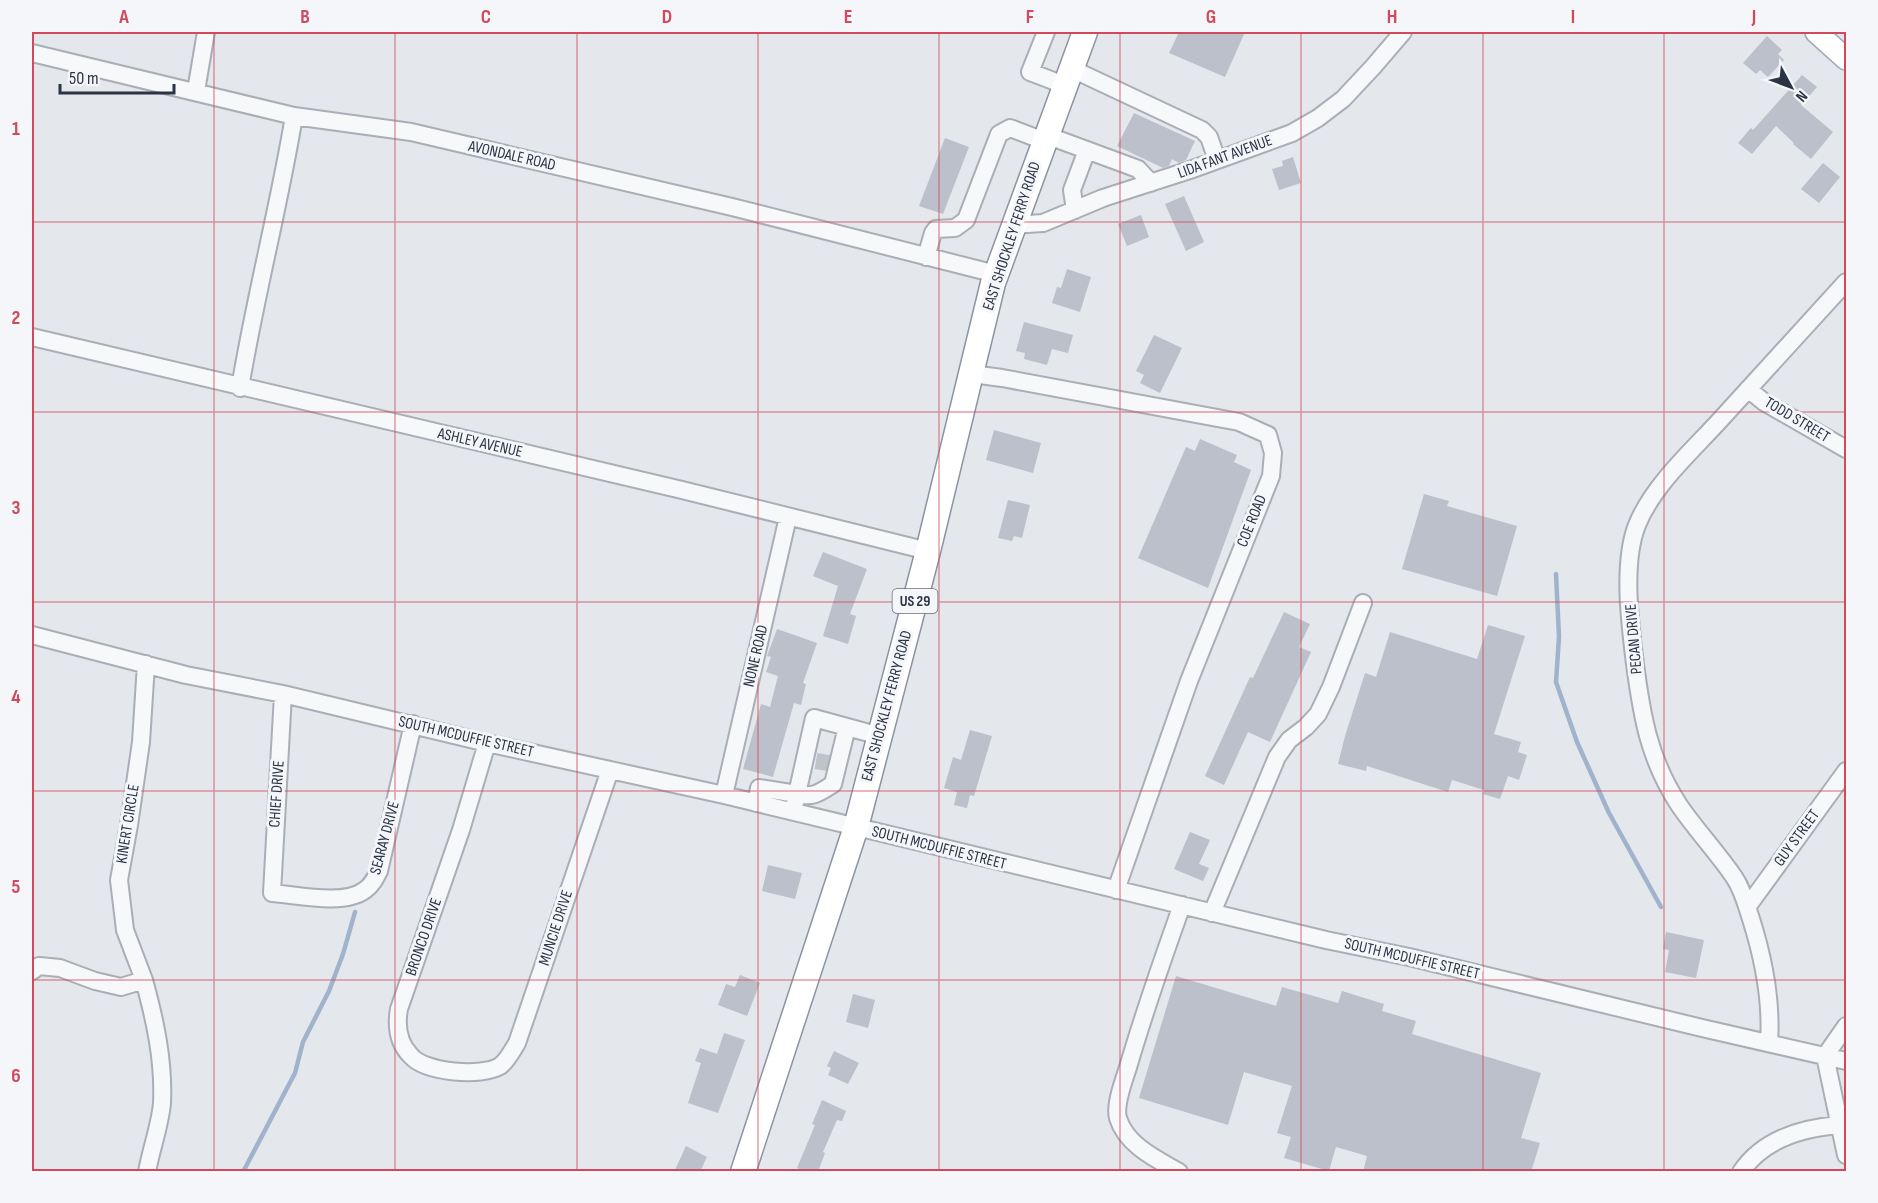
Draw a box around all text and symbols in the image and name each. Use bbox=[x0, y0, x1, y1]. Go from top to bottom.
text: A bbox=[118, 5, 129, 29]
text: B bbox=[300, 5, 310, 29]
text: C bbox=[481, 5, 491, 29]
text: D bbox=[662, 5, 672, 29]
text: E bbox=[844, 5, 852, 29]
text: F bbox=[1026, 5, 1034, 29]
text: G bbox=[1206, 5, 1216, 29]
text: H bbox=[1387, 5, 1397, 29]
text: I bbox=[1571, 5, 1575, 29]
text: J bbox=[1751, 5, 1756, 29]
scale bar bbox=[60, 57, 174, 95]
north arrow bbox=[1761, 57, 1821, 117]
text: 50 m bbox=[69, 68, 99, 89]
text: N bbox=[1791, 86, 1811, 105]
text: 1 bbox=[12, 117, 20, 141]
street label: LIDA FANT AVENUE bbox=[1175, 131, 1275, 183]
street label: AVONDALE ROAD bbox=[466, 137, 558, 175]
street label: EAST SHOCKLEY FERRY ROAD bbox=[979, 159, 1045, 313]
text: 2 bbox=[12, 306, 20, 330]
street label: TODD STREET bbox=[1761, 393, 1833, 447]
street label: ASHLEY AVENUE bbox=[435, 424, 524, 462]
street label: COE ROAD bbox=[1233, 492, 1271, 550]
text: 3 bbox=[12, 496, 21, 520]
road number: US 29 bbox=[892, 589, 938, 613]
street label: PECAN DRIVE bbox=[1621, 603, 1647, 675]
street label: NONE ROAD bbox=[740, 623, 772, 689]
street label: EAST SHOCKLEY FERRY ROAD bbox=[858, 629, 916, 783]
text: 4 bbox=[11, 685, 21, 709]
street label: SOUTH MCDUFFIE STREET bbox=[397, 712, 536, 762]
street label: CHIEF DRIVE bbox=[265, 760, 289, 828]
street label: KINERT CIRCLE bbox=[112, 783, 144, 865]
street label: SEARAY DRIVE bbox=[366, 799, 404, 877]
street label: GUY STREET bbox=[1770, 806, 1824, 870]
street label: SOUTH MCDUFFIE STREET bbox=[870, 822, 1009, 874]
text: 5 bbox=[12, 875, 21, 899]
street label: MUNCIE DRIVE bbox=[535, 888, 577, 968]
street label: BRONCO DRIVE bbox=[402, 896, 446, 978]
street label: SOUTH MCDUFFIE STREET bbox=[1343, 934, 1482, 984]
text: 6 bbox=[11, 1064, 21, 1088]

